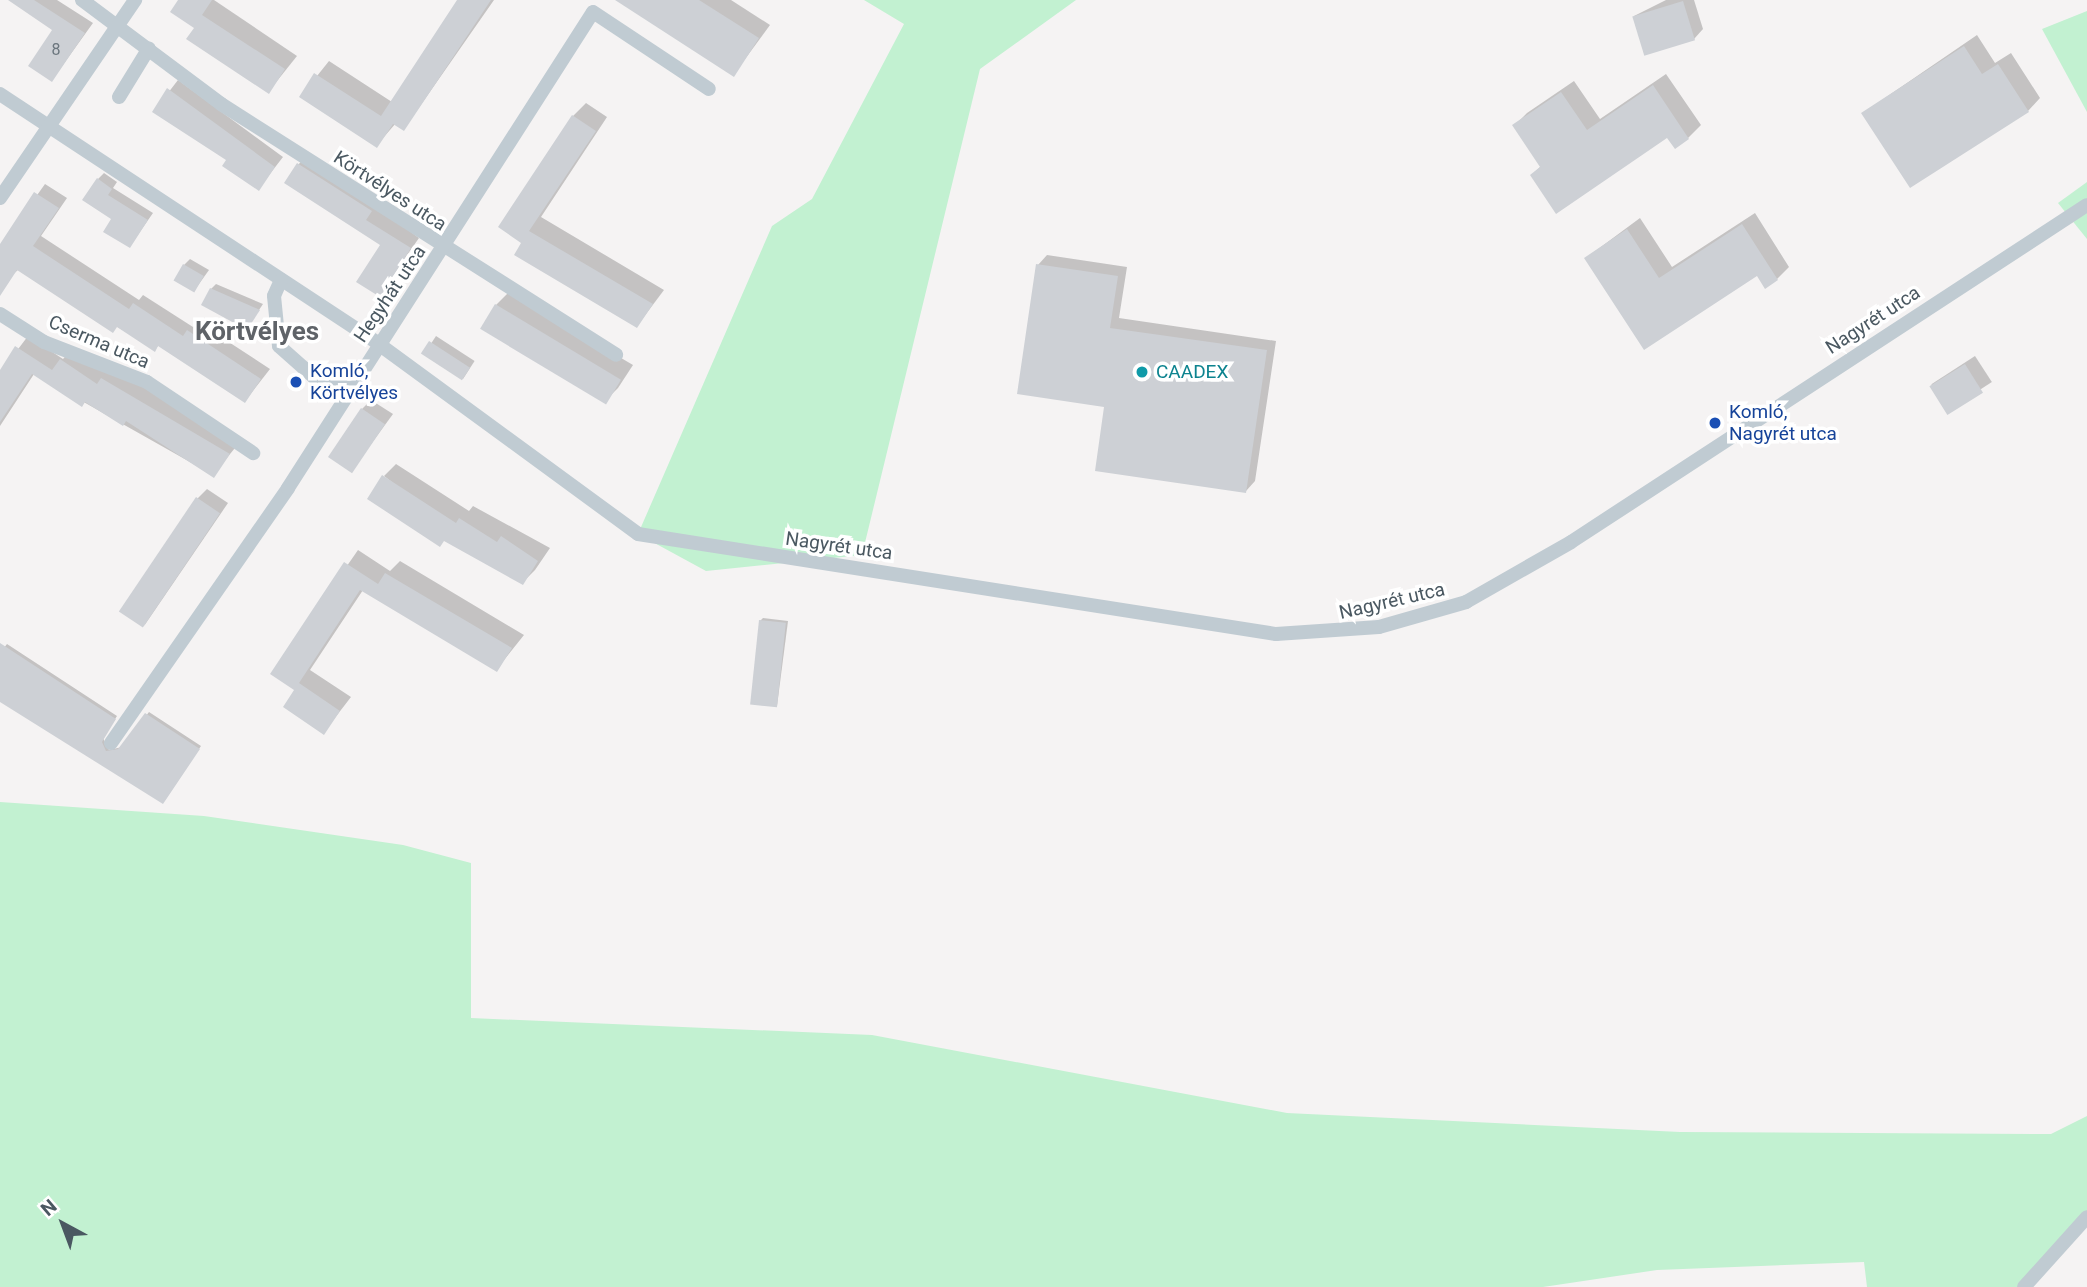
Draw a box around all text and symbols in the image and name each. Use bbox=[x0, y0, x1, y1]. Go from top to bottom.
house number: 8 bbox=[52, 40, 60, 60]
street label: Körtvélyes utca bbox=[329, 146, 451, 236]
street label: Hegyhát utca bbox=[349, 241, 431, 347]
street label: Nagyrét utca bbox=[1822, 281, 1924, 359]
street label: Cserma utca bbox=[45, 311, 153, 373]
district label: Körtvélyes bbox=[195, 316, 319, 348]
place label: Komló, Körtvélyes bbox=[310, 360, 398, 404]
place label: CAADEX bbox=[1156, 361, 1228, 383]
marker: CAADEX bbox=[1134, 364, 1150, 380]
marker: Komló, Körtvélyes bbox=[288, 374, 304, 390]
place label: Komló, Nagyrét utca bbox=[1729, 401, 1837, 445]
marker: Komló, Nagyrét utca bbox=[1707, 415, 1723, 431]
street label: Nagyrét utca bbox=[784, 527, 894, 565]
street label: Nagyrét utca bbox=[1337, 578, 1447, 624]
north arrow bbox=[28, 1189, 98, 1259]
text: N bbox=[36, 1195, 61, 1221]

